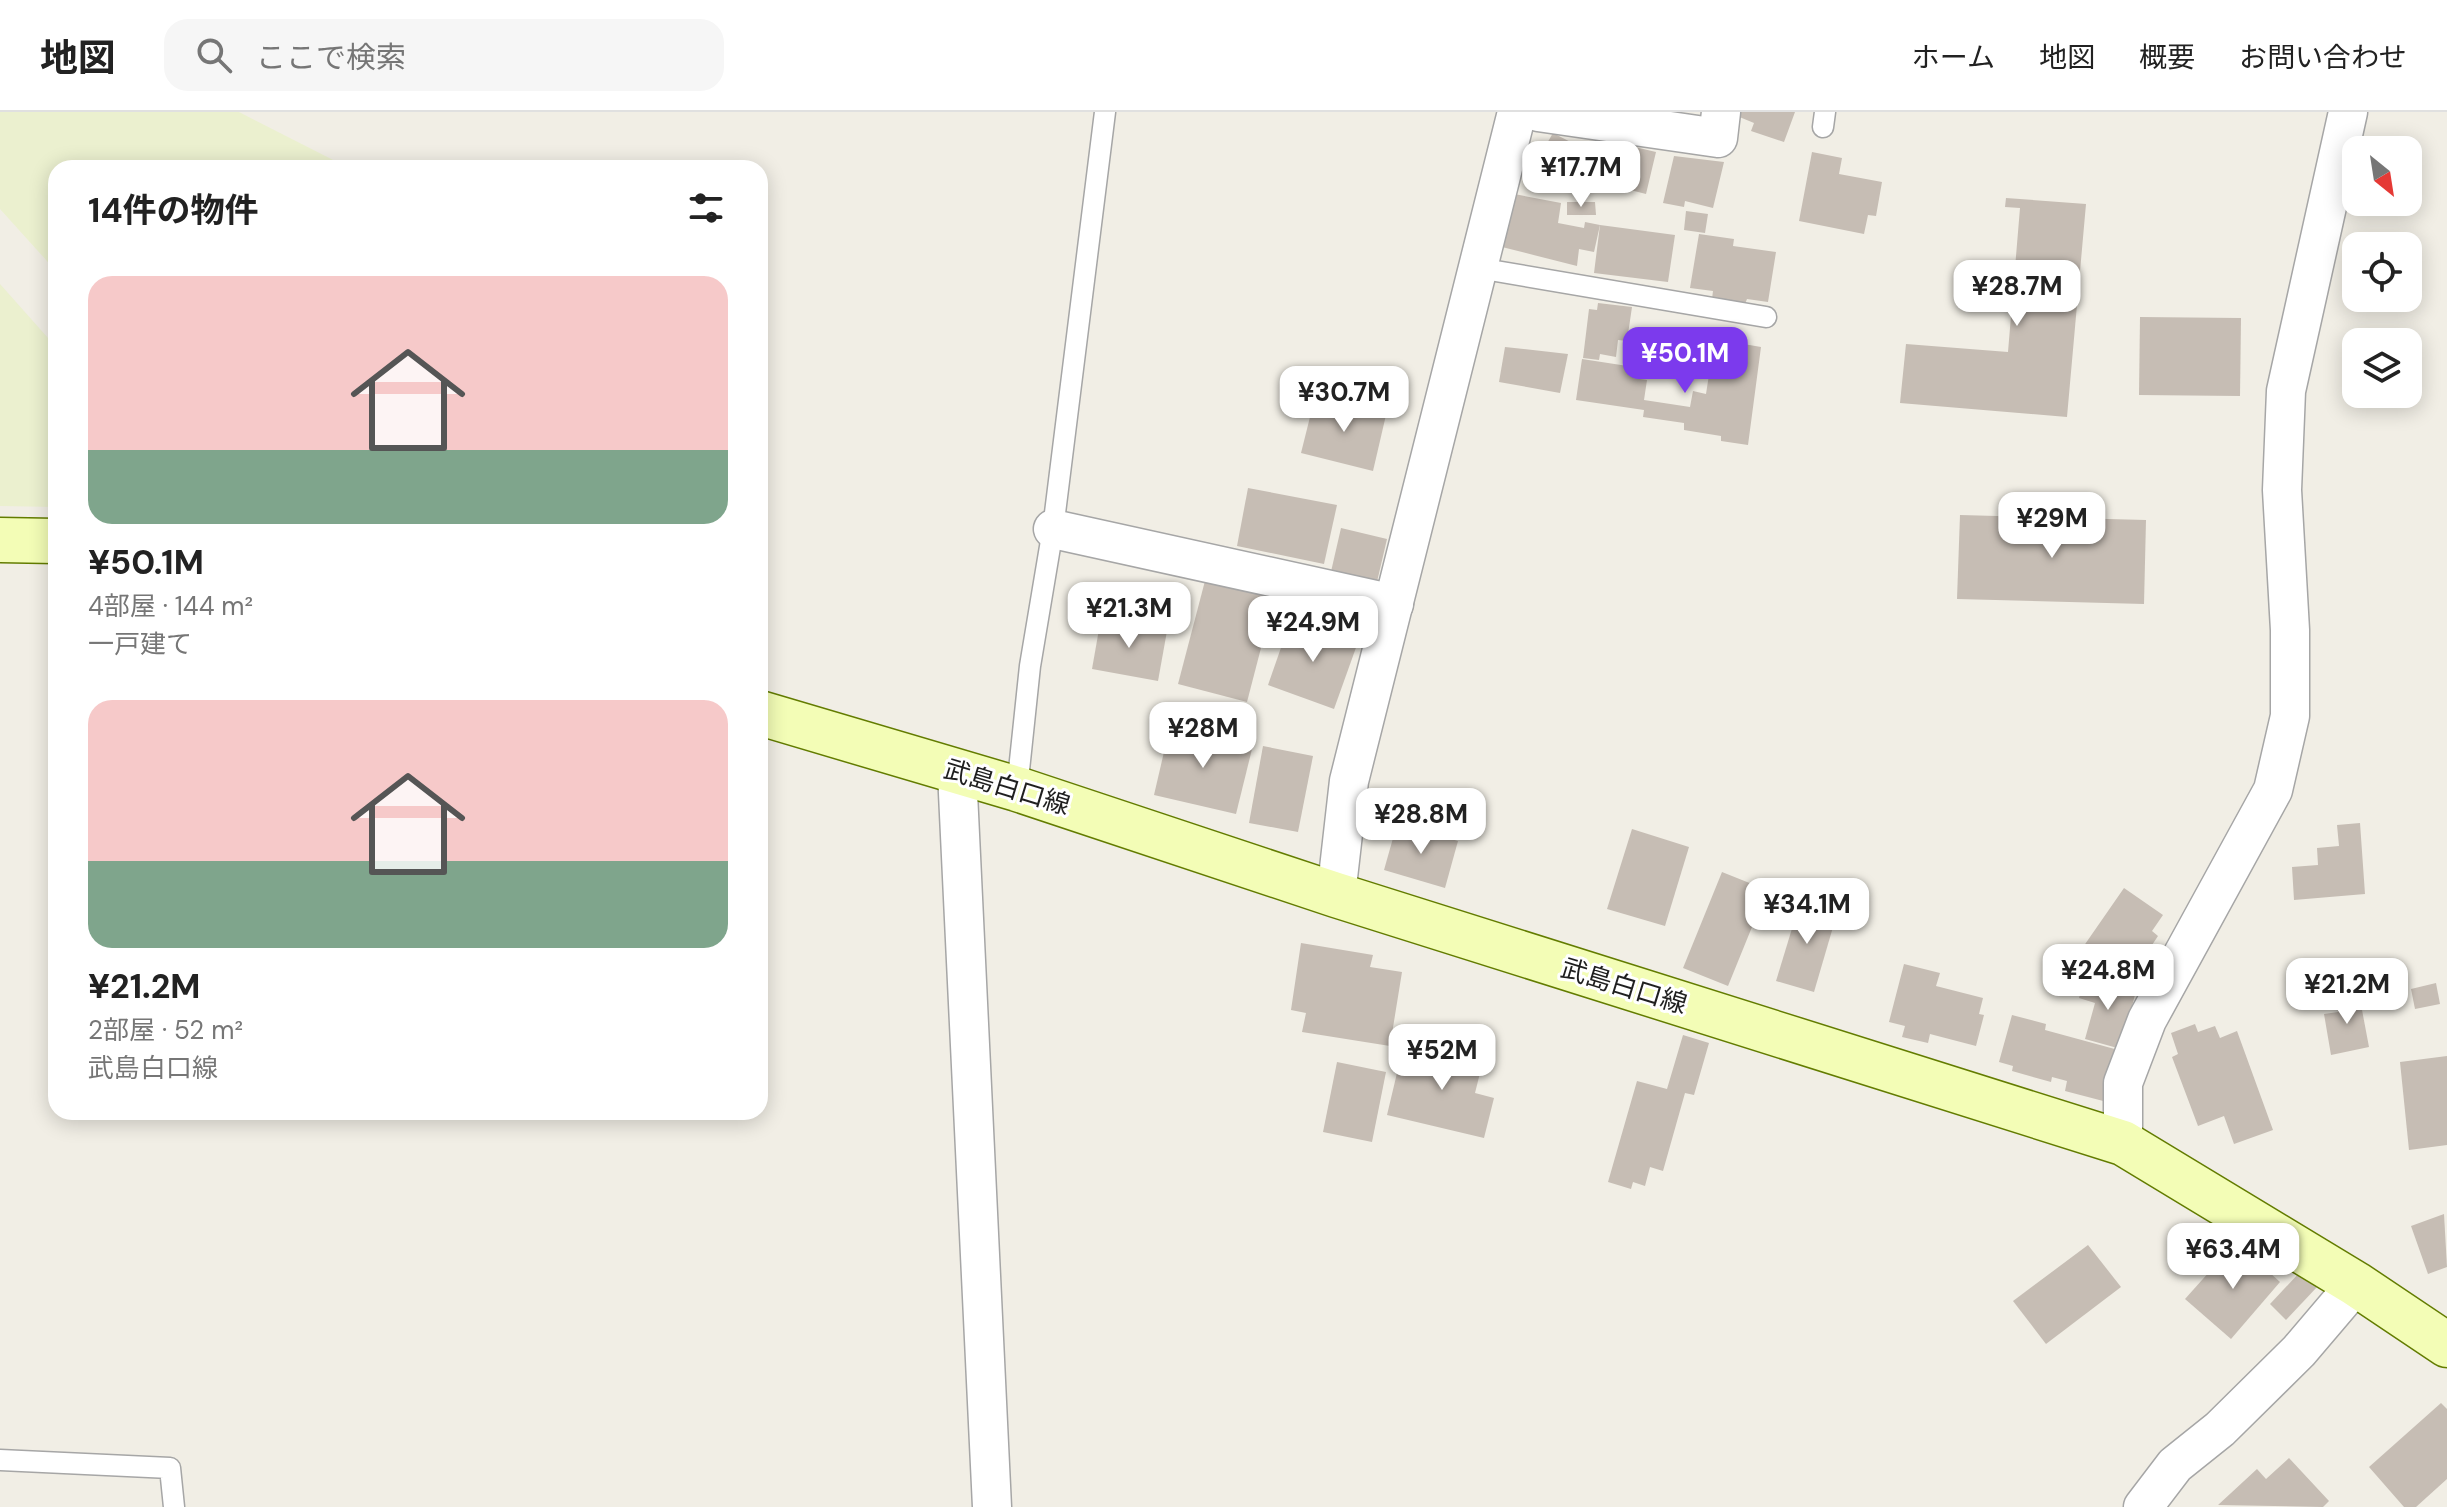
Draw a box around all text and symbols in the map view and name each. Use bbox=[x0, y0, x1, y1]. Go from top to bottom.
search box bbox=[164, 19, 724, 91]
text: 地図 bbox=[40, 33, 116, 83]
icon: search bbox=[192, 33, 236, 77]
text: ここで検索 bbox=[256, 38, 406, 77]
text: ホーム bbox=[1912, 39, 1995, 76]
text: 地図 bbox=[2039, 39, 2095, 76]
text: 概要 bbox=[2139, 39, 2195, 76]
text: お問い合わせ bbox=[2239, 39, 2407, 76]
north arrow bbox=[2342, 136, 2422, 216]
map controls bbox=[2342, 136, 2422, 408]
pin: ¥17.7M bbox=[1516, 141, 1646, 209]
text: ¥17.7M bbox=[1540, 150, 1622, 184]
icon: filters bbox=[684, 186, 728, 230]
text: 14件の物件 bbox=[88, 188, 258, 233]
button: locate bbox=[2342, 232, 2422, 312]
pin: ¥28.7M bbox=[1952, 260, 2082, 328]
text: ¥28.7M bbox=[1972, 269, 2062, 303]
pin: ¥50.1M bbox=[1620, 327, 1750, 395]
icon: home bbox=[336, 328, 480, 472]
button: layers bbox=[2342, 328, 2422, 408]
text: ¥50.1M bbox=[1641, 336, 1729, 370]
pin: ¥30.7M bbox=[1279, 366, 1409, 434]
text: ¥30.7M bbox=[1298, 375, 1390, 409]
pin: ¥29M bbox=[2005, 492, 2099, 560]
text: ¥29M bbox=[2016, 501, 2088, 535]
text: ¥50.1M bbox=[88, 540, 204, 585]
pin: ¥21.3M bbox=[1064, 582, 1194, 650]
text: 4部屋 · 144 m² bbox=[88, 589, 253, 623]
text: ¥21.3M bbox=[1086, 591, 1172, 625]
pin: ¥24.9M bbox=[1248, 596, 1378, 664]
text: ¥24.9M bbox=[1266, 605, 1360, 639]
text: 一戸建て bbox=[88, 627, 192, 661]
pin: ¥28M bbox=[1156, 702, 1250, 770]
text: ¥28M bbox=[1167, 711, 1239, 745]
icon: home bbox=[336, 752, 480, 896]
street label: 武島白口線 bbox=[940, 752, 1074, 822]
pin: ¥28.8M bbox=[1356, 788, 1486, 856]
text: ¥28.8M bbox=[1374, 797, 1468, 831]
pin: ¥34.1M bbox=[1742, 878, 1872, 946]
text: ¥34.1M bbox=[1763, 887, 1851, 921]
pin: ¥24.8M bbox=[2043, 944, 2173, 1012]
street label: 武島白口線 bbox=[1557, 951, 1691, 1021]
text: ¥24.8M bbox=[2061, 953, 2155, 987]
pin: ¥21.2M bbox=[2282, 958, 2412, 1026]
text: ¥21.2M bbox=[88, 964, 200, 1009]
text: ¥21.2M bbox=[2304, 967, 2390, 1001]
text: 2部屋 · 52 m² bbox=[88, 1013, 243, 1047]
pin: ¥52M bbox=[1395, 1024, 1489, 1092]
text: ¥52M bbox=[1407, 1033, 1477, 1067]
text: 武島白口線 bbox=[88, 1051, 218, 1085]
pin: ¥63.4M bbox=[2168, 1223, 2298, 1291]
text: ¥63.4M bbox=[2185, 1232, 2281, 1266]

